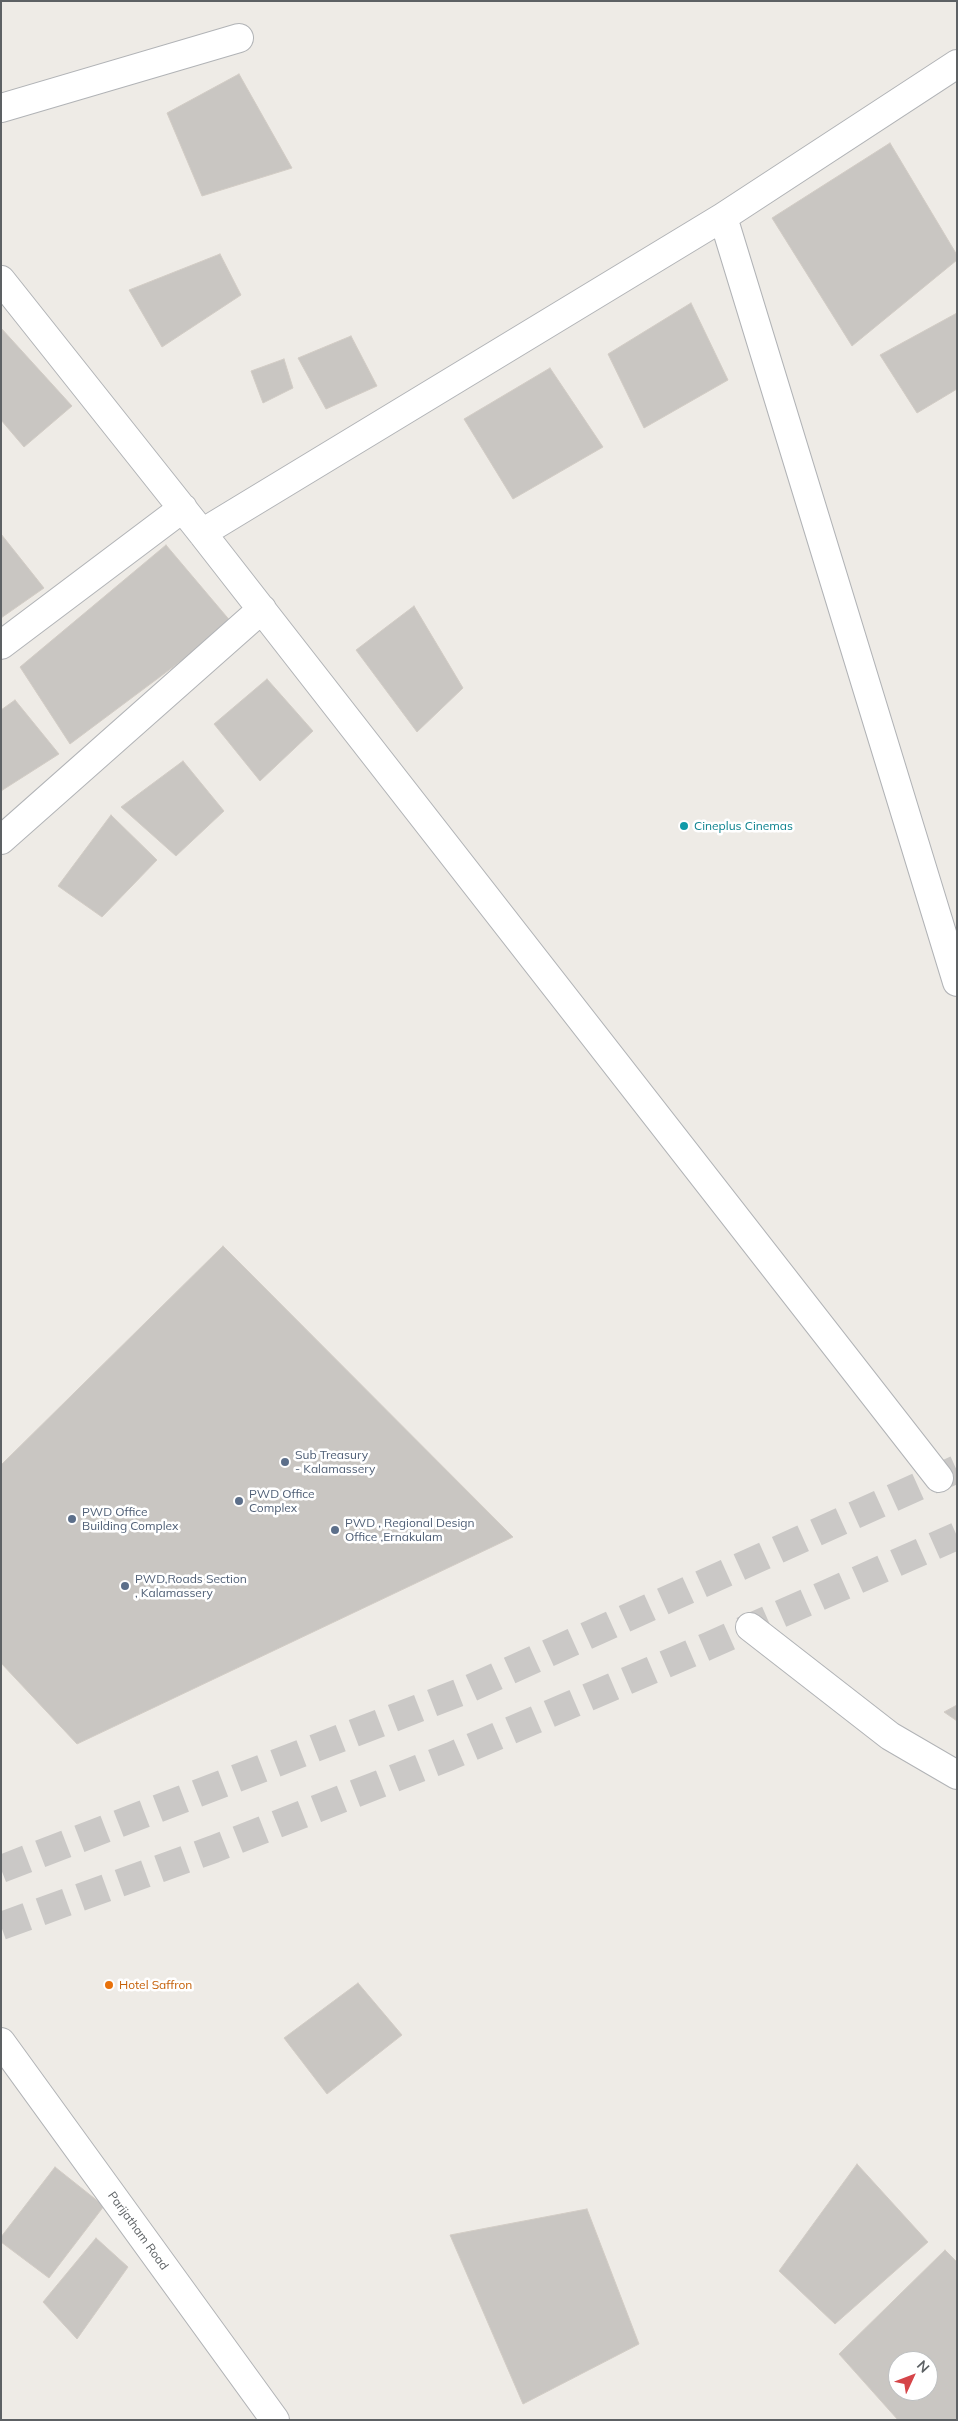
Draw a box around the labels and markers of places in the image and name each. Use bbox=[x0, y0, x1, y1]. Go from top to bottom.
place label: Cineplus Cinemas bbox=[694, 819, 793, 833]
marker: Cineplus Cinemas bbox=[678, 820, 690, 832]
place label: Sub Treasury - Kalamassery bbox=[295, 1448, 375, 1476]
marker: Sub Treasury - Kalamassery bbox=[279, 1456, 291, 1468]
place label: PWD Office Complex bbox=[249, 1487, 315, 1515]
marker: PWD Office Complex bbox=[233, 1495, 245, 1507]
place label: PWD Office Building Complex bbox=[82, 1505, 178, 1533]
marker: PWD Office Building Complex bbox=[66, 1513, 78, 1525]
place label: PWD , Regional Design Office ,Ernakulam bbox=[345, 1516, 475, 1544]
marker: PWD , Regional Design Office ,Ernakulam bbox=[329, 1524, 341, 1536]
place label: PWD,Roads Section , Kalamassery bbox=[135, 1572, 247, 1600]
marker: PWD,Roads Section , Kalamassery bbox=[119, 1580, 131, 1592]
place label: Hotel Saffron bbox=[119, 1978, 192, 1992]
marker: Hotel Saffron bbox=[103, 1979, 115, 1991]

